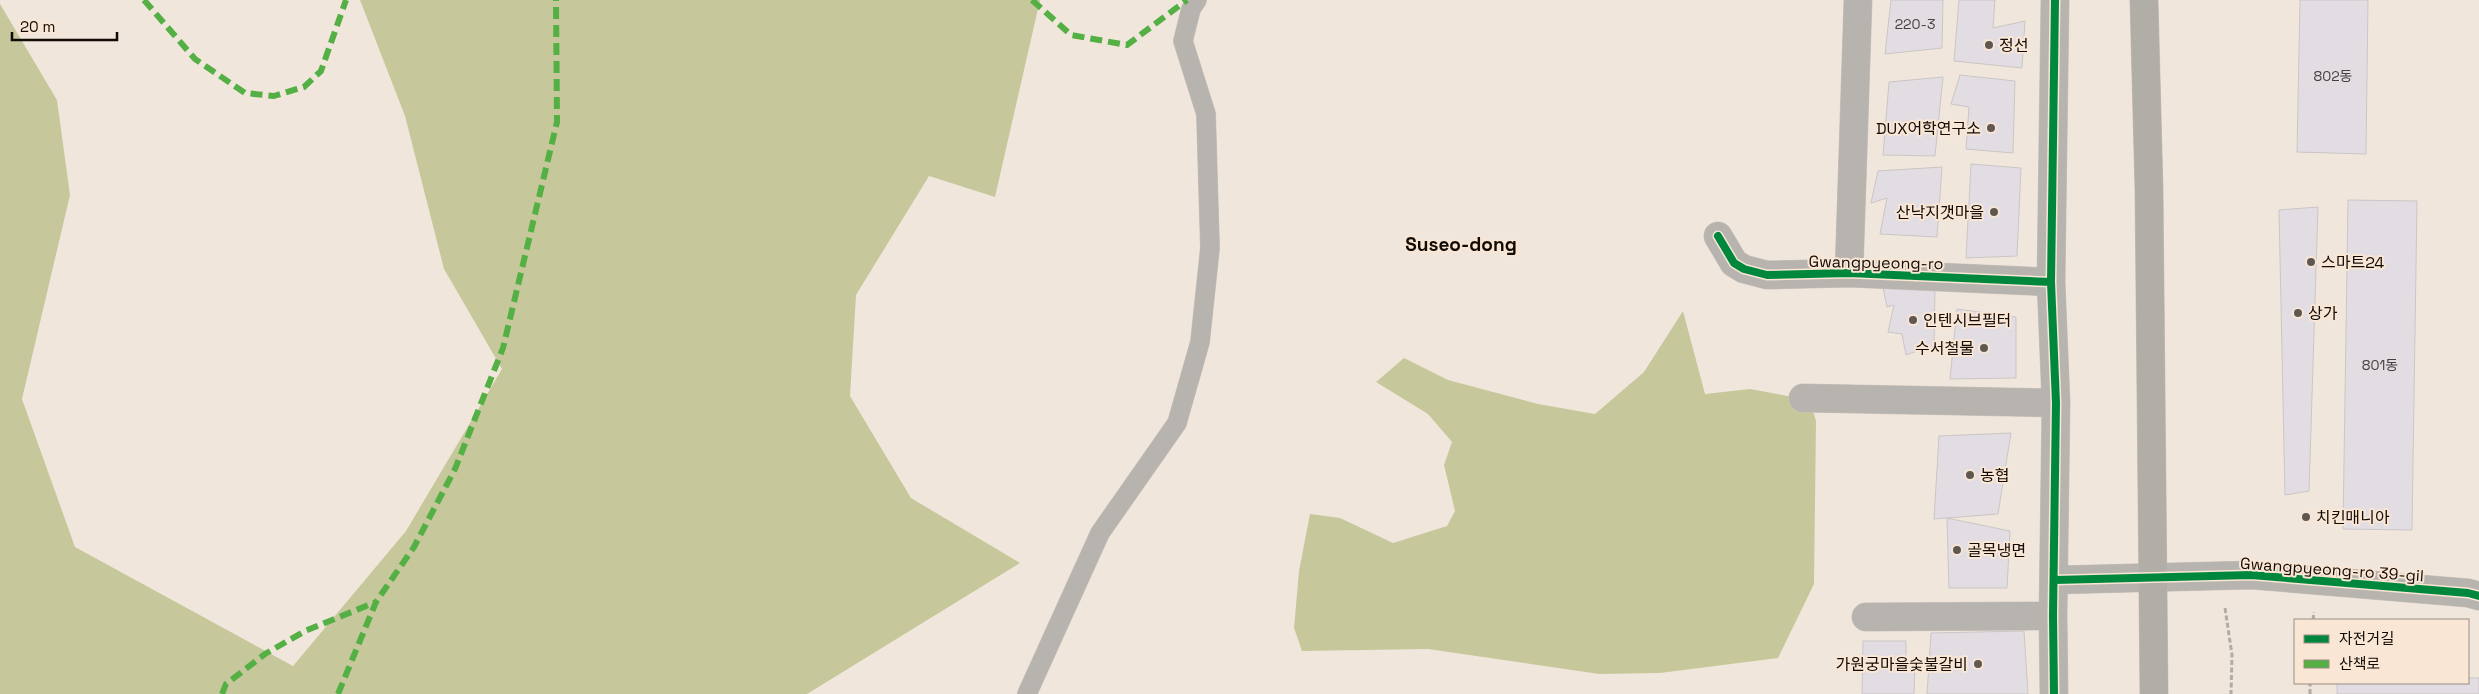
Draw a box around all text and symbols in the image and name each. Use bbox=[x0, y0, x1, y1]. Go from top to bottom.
scale bar bbox=[12, 10, 118, 42]
house number: 220-3 bbox=[1895, 15, 1935, 33]
text: 20 m bbox=[20, 17, 55, 36]
place label: 정선 bbox=[1999, 35, 2028, 56]
marker: 정선 bbox=[1983, 39, 1995, 51]
house number: 802동 bbox=[2313, 67, 2353, 85]
place label: DUX어학연구소 bbox=[1876, 118, 1981, 139]
marker: DUX어학연구소 bbox=[1985, 122, 1997, 134]
place label: 산낙지갯마을 bbox=[1896, 202, 1984, 223]
marker: 산낙지갯마을 bbox=[1988, 206, 2000, 218]
district label: Suseo-dong bbox=[1405, 232, 1517, 257]
street label: Gwangpyeong-ro bbox=[1808, 251, 1944, 274]
place label: 스마트24 bbox=[2321, 252, 2384, 273]
marker: 스마트24 bbox=[2305, 256, 2317, 268]
place label: 상가 bbox=[2308, 303, 2338, 324]
marker: 상가 bbox=[2292, 307, 2304, 319]
place label: 인텐시브필터 bbox=[1923, 310, 2011, 331]
marker: 인텐시브필터 bbox=[1907, 314, 1919, 326]
place label: 수서철물 bbox=[1915, 338, 1974, 359]
marker: 수서철물 bbox=[1978, 342, 1990, 354]
house number: 801동 bbox=[2362, 356, 2398, 374]
place label: 농협 bbox=[1980, 465, 2009, 486]
marker: 농협 bbox=[1964, 469, 1976, 481]
place label: 치킨매니아 bbox=[2316, 507, 2390, 528]
marker: 치킨매니아 bbox=[2300, 511, 2312, 523]
place label: 골목냉면 bbox=[1967, 540, 2026, 561]
marker: 골목냉면 bbox=[1951, 544, 1963, 556]
street label: Gwangpyeong-ro 39-gil bbox=[2239, 553, 2424, 586]
legend bbox=[2294, 619, 2469, 684]
text: 자전거길 bbox=[2339, 629, 2394, 648]
place label: 가원궁마을숯불갈비 bbox=[1836, 654, 1968, 675]
text: 산책로 bbox=[2339, 654, 2380, 673]
marker: 가원궁마을숯불갈비 bbox=[1972, 658, 1984, 670]

